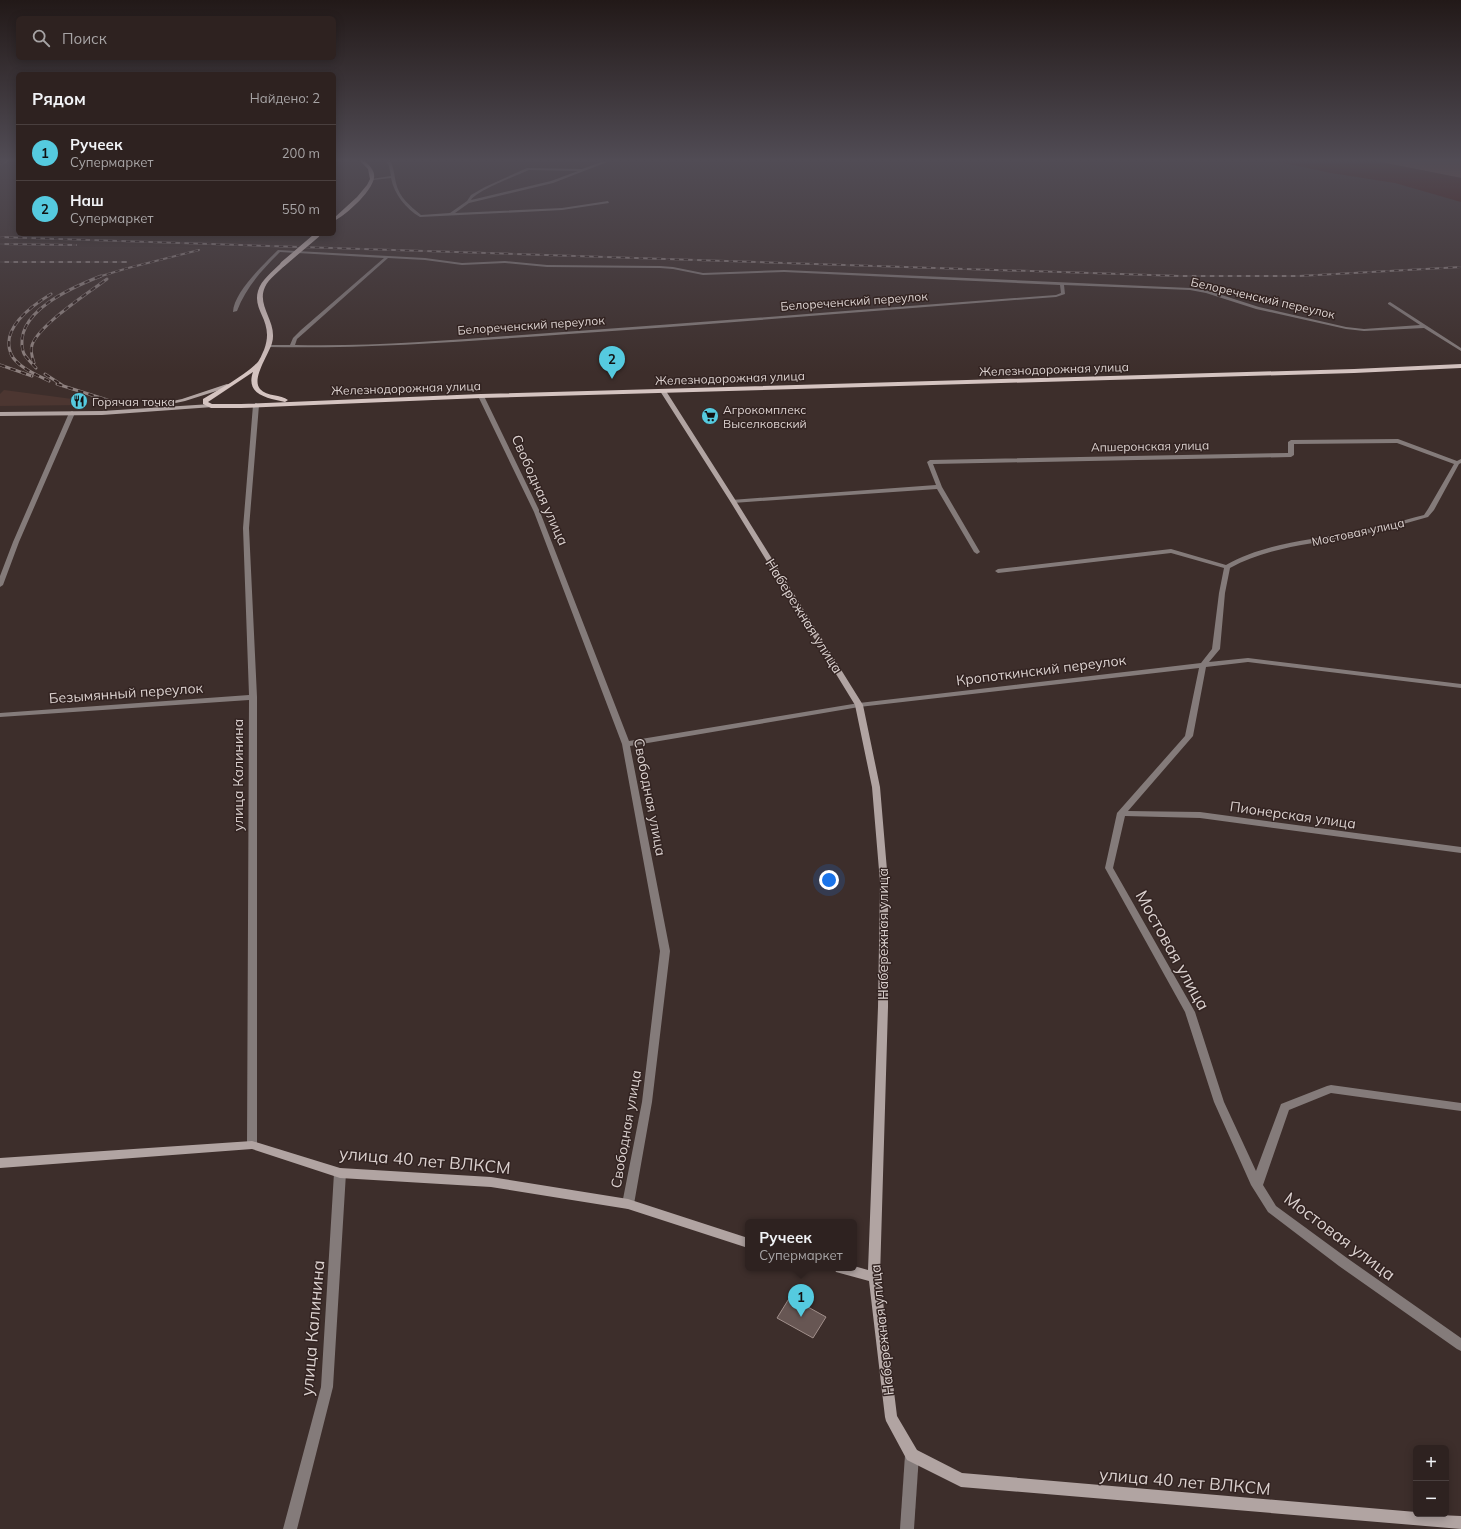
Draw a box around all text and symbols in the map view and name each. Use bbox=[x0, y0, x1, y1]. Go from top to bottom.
search box bbox=[16, 16, 336, 60]
icon: search bbox=[30, 27, 52, 49]
text: Поиск bbox=[62, 29, 107, 48]
text: Рядом bbox=[32, 88, 86, 109]
text: Найдено: 2 bbox=[250, 90, 320, 106]
text: Ручеек bbox=[70, 135, 123, 154]
text: 1 bbox=[41, 145, 49, 161]
text: 200 m bbox=[282, 145, 320, 161]
text: Супермаркет bbox=[70, 154, 153, 170]
text: Наш bbox=[70, 191, 104, 210]
text: 2 bbox=[41, 201, 49, 217]
text: 550 m bbox=[282, 201, 320, 217]
text: Супермаркет bbox=[70, 210, 153, 226]
street label: Белореченский переулок bbox=[1189, 274, 1337, 322]
street label: Белореченский переулок bbox=[780, 288, 929, 314]
street label: Белореченский переулок bbox=[457, 312, 606, 338]
pin: 2 bbox=[599, 346, 625, 379]
street label: Железнодорожная улица bbox=[979, 359, 1129, 379]
street label: Железнодорожная улица bbox=[655, 368, 805, 388]
street label: Железнодорожная улица bbox=[331, 378, 481, 398]
restaurant icon: Горячая точка bbox=[69, 391, 89, 411]
place label: Горячая точка bbox=[92, 394, 175, 409]
place label: Агрокомплекс Выселковский bbox=[723, 402, 807, 431]
supermarket icon: Агрокомплекс Выселковский bbox=[700, 406, 720, 426]
street label: Свободная улица bbox=[508, 432, 572, 548]
street label: Апшеронская улица bbox=[1091, 437, 1209, 455]
street label: Мостовая улица bbox=[1310, 515, 1406, 549]
street label: Набережная улица bbox=[761, 555, 847, 677]
street label: Кропоткинский переулок bbox=[955, 651, 1128, 689]
street label: Безымянный переулок bbox=[48, 679, 204, 707]
street label: улица Калинина bbox=[229, 719, 247, 831]
street label: Свободная улица bbox=[630, 737, 670, 857]
street label: Пионерская улица bbox=[1229, 797, 1357, 833]
street label: Набережная улица bbox=[874, 868, 892, 1000]
your location bbox=[819, 870, 839, 890]
street label: Мостовая улица bbox=[1131, 886, 1215, 1014]
street label: Свободная улица bbox=[607, 1069, 645, 1189]
street label: улица 40 лет ВЛКСМ bbox=[338, 1142, 512, 1179]
street label: Мостовая улица bbox=[1280, 1187, 1400, 1285]
popup bbox=[745, 1219, 857, 1271]
text: Ручеек bbox=[759, 1228, 812, 1247]
text: Супермаркет bbox=[759, 1247, 843, 1263]
street label: улица Калинина bbox=[296, 1259, 329, 1397]
street label: Набережная улица bbox=[866, 1264, 898, 1396]
pin: 1 bbox=[788, 1284, 814, 1317]
map controls bbox=[1413, 1445, 1449, 1517]
button: + bbox=[1413, 1445, 1449, 1481]
street label: улица 40 лет ВЛКСМ bbox=[1098, 1463, 1272, 1500]
button: − bbox=[1413, 1481, 1449, 1517]

